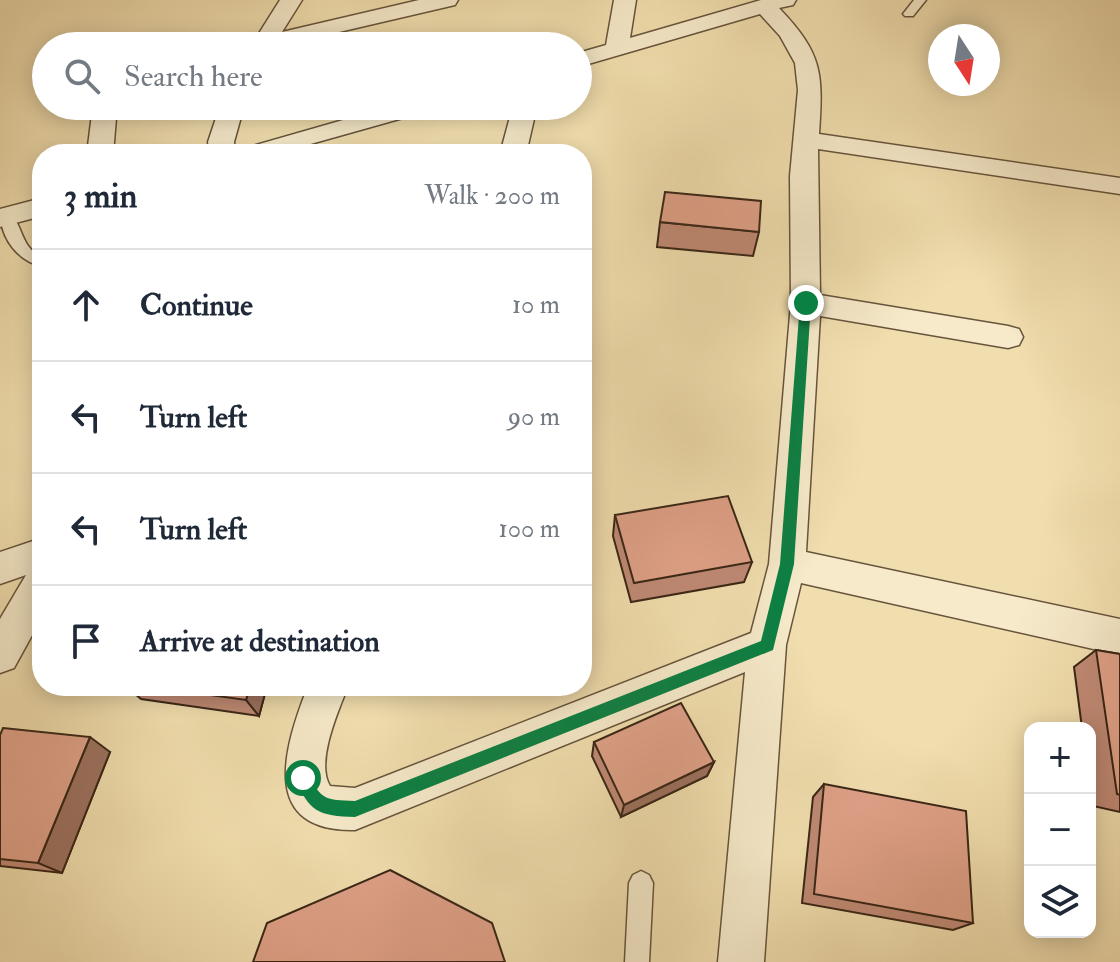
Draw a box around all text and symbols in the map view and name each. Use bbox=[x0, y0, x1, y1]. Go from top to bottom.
north arrow bbox=[928, 24, 1000, 96]
search box bbox=[32, 32, 592, 120]
icon: search bbox=[60, 54, 104, 98]
text: Search here bbox=[124, 58, 263, 95]
text: 3 min bbox=[64, 175, 137, 218]
text: Walk · 200 m bbox=[424, 180, 560, 212]
icon: ahead bbox=[64, 283, 108, 327]
route end bbox=[788, 285, 824, 321]
text: Continue bbox=[140, 287, 253, 324]
text: 10 m bbox=[512, 289, 560, 321]
icon: left bbox=[64, 395, 108, 439]
text: Turn left bbox=[140, 399, 247, 436]
text: 90 m bbox=[508, 401, 560, 433]
icon: left bbox=[64, 507, 108, 551]
text: Turn left bbox=[140, 511, 247, 548]
text: 100 m bbox=[499, 513, 560, 545]
icon: arrive bbox=[64, 619, 108, 663]
text: Arrive at destination bbox=[140, 623, 380, 660]
map controls bbox=[1024, 722, 1096, 938]
button: + bbox=[1024, 722, 1096, 794]
route start bbox=[285, 760, 321, 796]
button: − bbox=[1024, 794, 1096, 866]
button: layers bbox=[1024, 866, 1096, 938]

